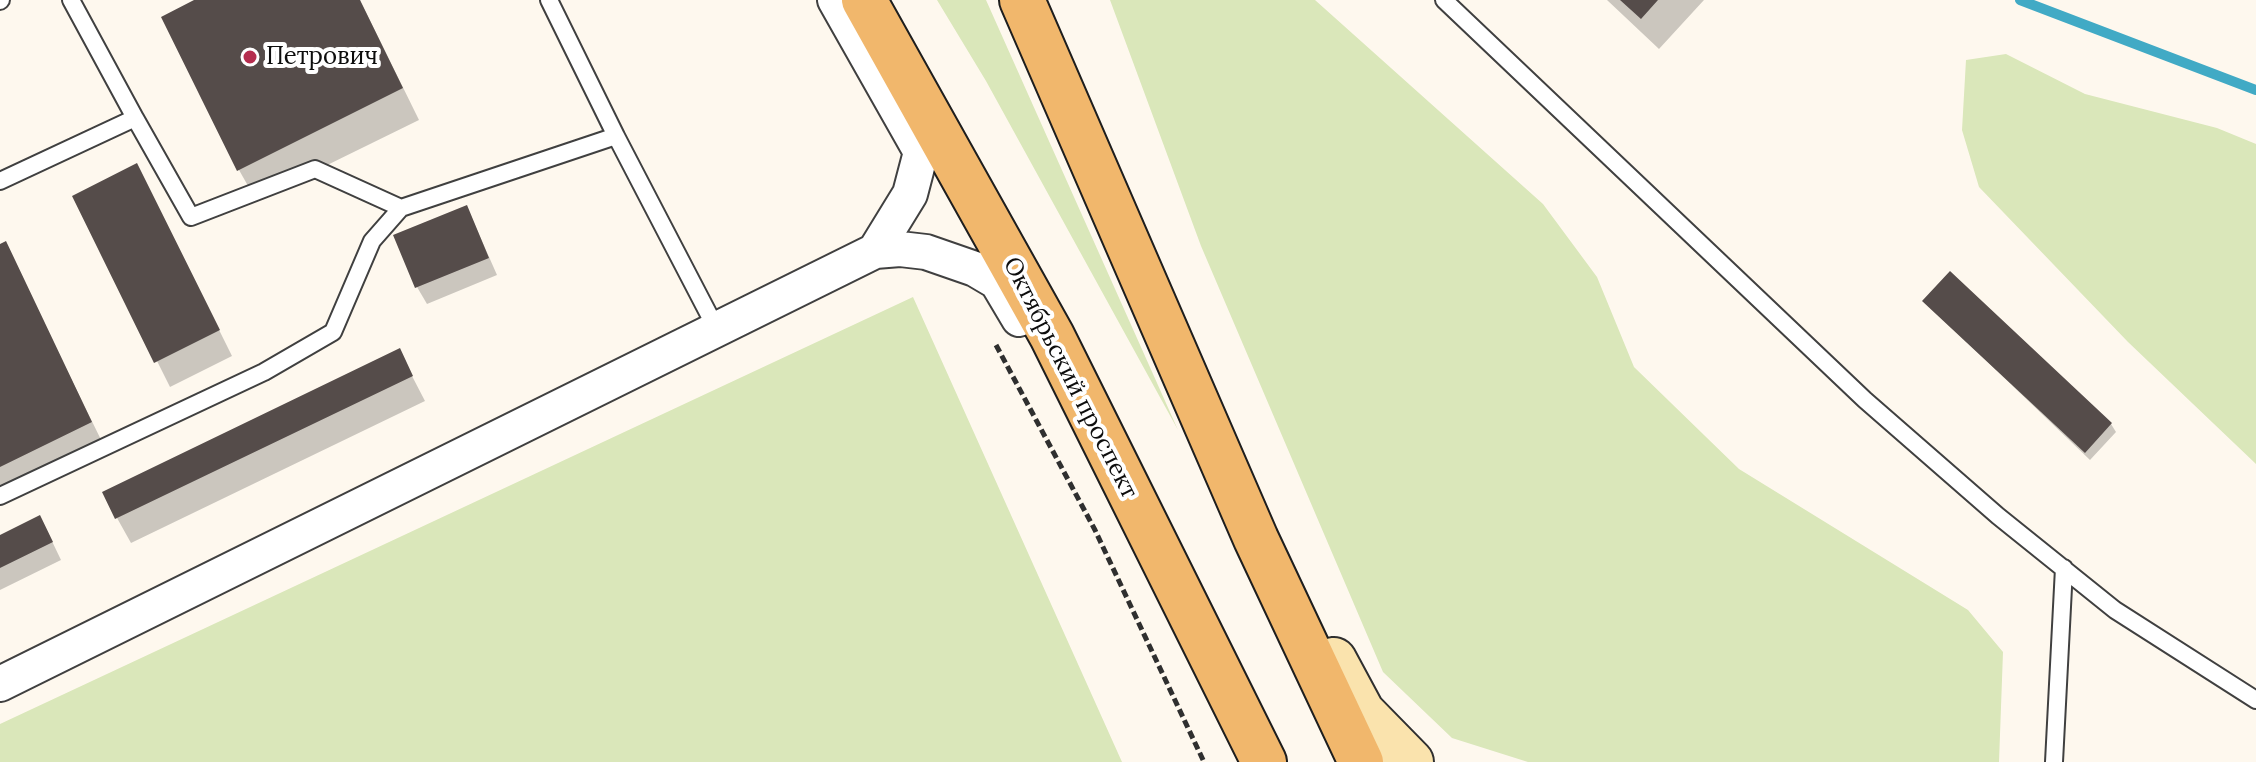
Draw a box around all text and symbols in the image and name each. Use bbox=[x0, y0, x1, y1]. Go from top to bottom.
place label: Петрович bbox=[266, 43, 378, 71]
marker: Петрович bbox=[241, 48, 259, 66]
street label: Октябрьский проспект bbox=[997, 253, 1143, 503]

